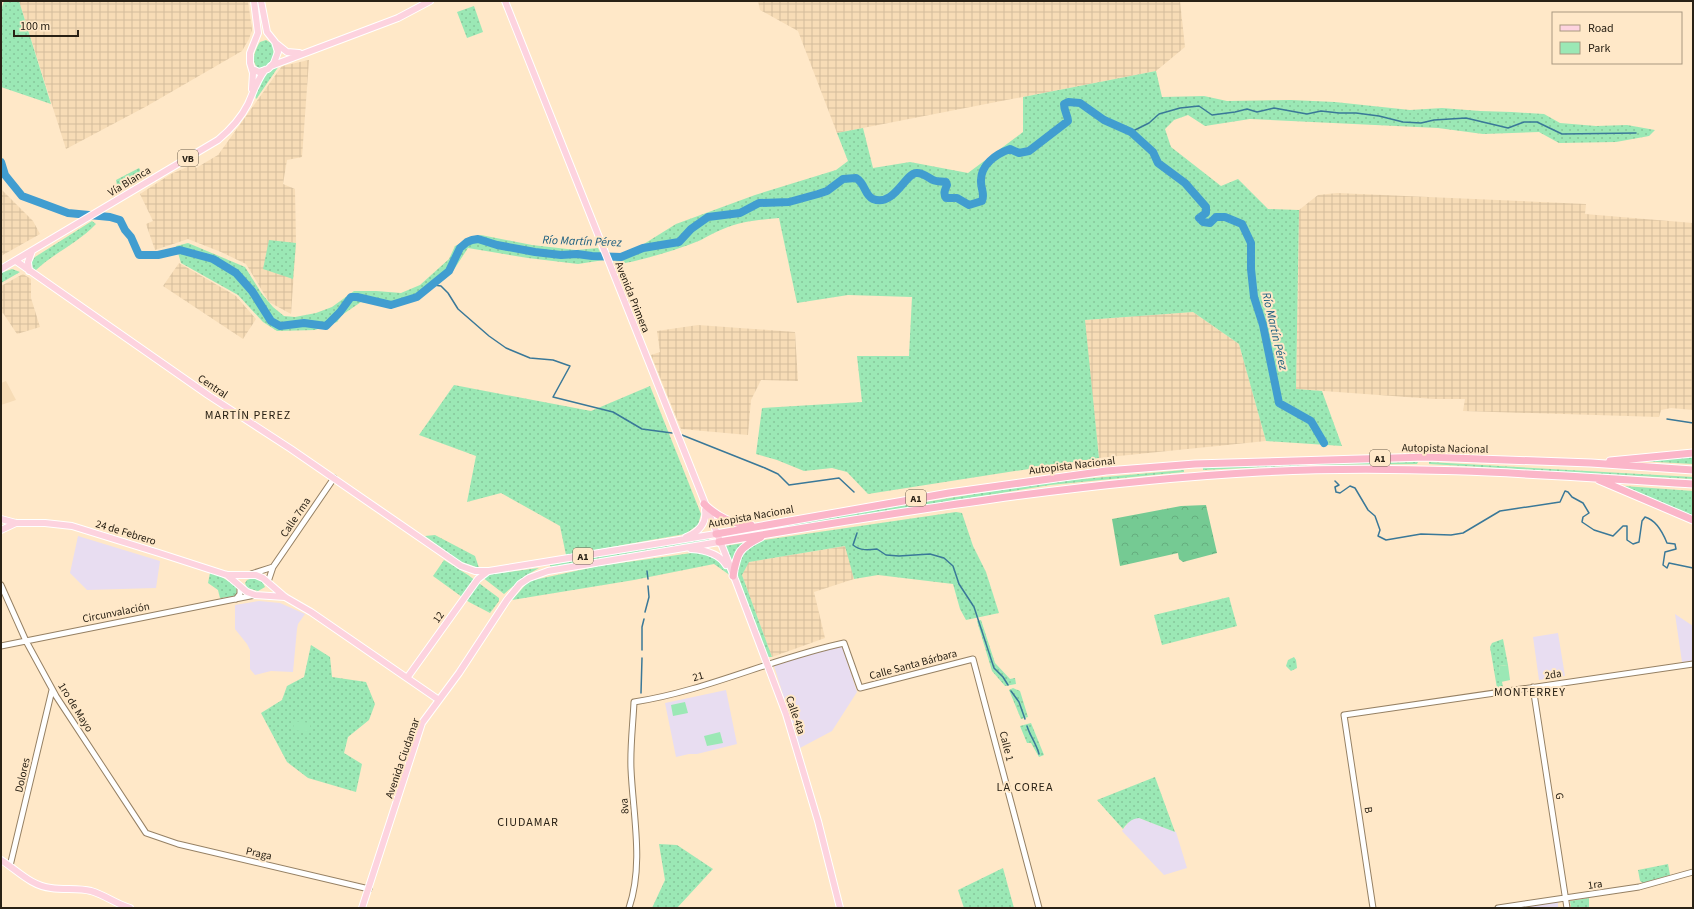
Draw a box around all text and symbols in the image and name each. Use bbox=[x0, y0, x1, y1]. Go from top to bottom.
scale bar bbox=[14, 12, 78, 38]
legend bbox=[1552, 12, 1682, 64]
text: 100 m bbox=[20, 18, 50, 35]
text: Road bbox=[1588, 20, 1614, 37]
text: Park bbox=[1588, 40, 1610, 57]
road number: VB bbox=[178, 150, 198, 166]
street label: Vía Blanca bbox=[105, 163, 153, 200]
water label: Río Martín Pérez bbox=[542, 232, 623, 251]
street label: Avenida Primera bbox=[611, 259, 654, 335]
water label: Río Martín Pérez bbox=[1257, 291, 1292, 373]
street label: Central bbox=[195, 371, 231, 402]
district label: MARTÍN PEREZ bbox=[205, 407, 291, 424]
street label: Autopista Nacional bbox=[1402, 440, 1489, 457]
road number: A1 bbox=[1370, 450, 1390, 466]
street label: Autopista Nacional bbox=[1028, 453, 1116, 478]
road number: A1 bbox=[906, 490, 926, 506]
street label: Calle 7ma bbox=[277, 494, 314, 540]
street label: Autopista Nacional bbox=[707, 502, 795, 531]
street label: 24 de Febrero bbox=[94, 516, 158, 549]
road number: A1 bbox=[573, 548, 593, 564]
street label: Circunvalación bbox=[81, 599, 151, 626]
street label: 12 bbox=[429, 608, 448, 626]
street label: Calle Santa Bárbara bbox=[868, 646, 959, 683]
street label: 2da bbox=[1543, 666, 1563, 683]
street label: 21 bbox=[691, 668, 705, 685]
street label: 1ro de Mayo bbox=[54, 680, 97, 735]
district label: MONTERREY bbox=[1494, 684, 1566, 701]
street label: Calle 4ta bbox=[782, 694, 809, 736]
street label: Avenida Ciudamar bbox=[382, 716, 423, 800]
street label: Calle 1 bbox=[996, 729, 1017, 763]
street label: Dolores bbox=[11, 756, 34, 794]
district label: LA COREA bbox=[997, 779, 1053, 796]
street label: G bbox=[1552, 792, 1567, 801]
street label: 8va bbox=[617, 798, 632, 814]
street label: B bbox=[1361, 806, 1376, 815]
district label: CIUDAMAR bbox=[497, 814, 559, 831]
street label: Praga bbox=[244, 843, 273, 864]
street label: 1ra bbox=[1587, 876, 1603, 893]

